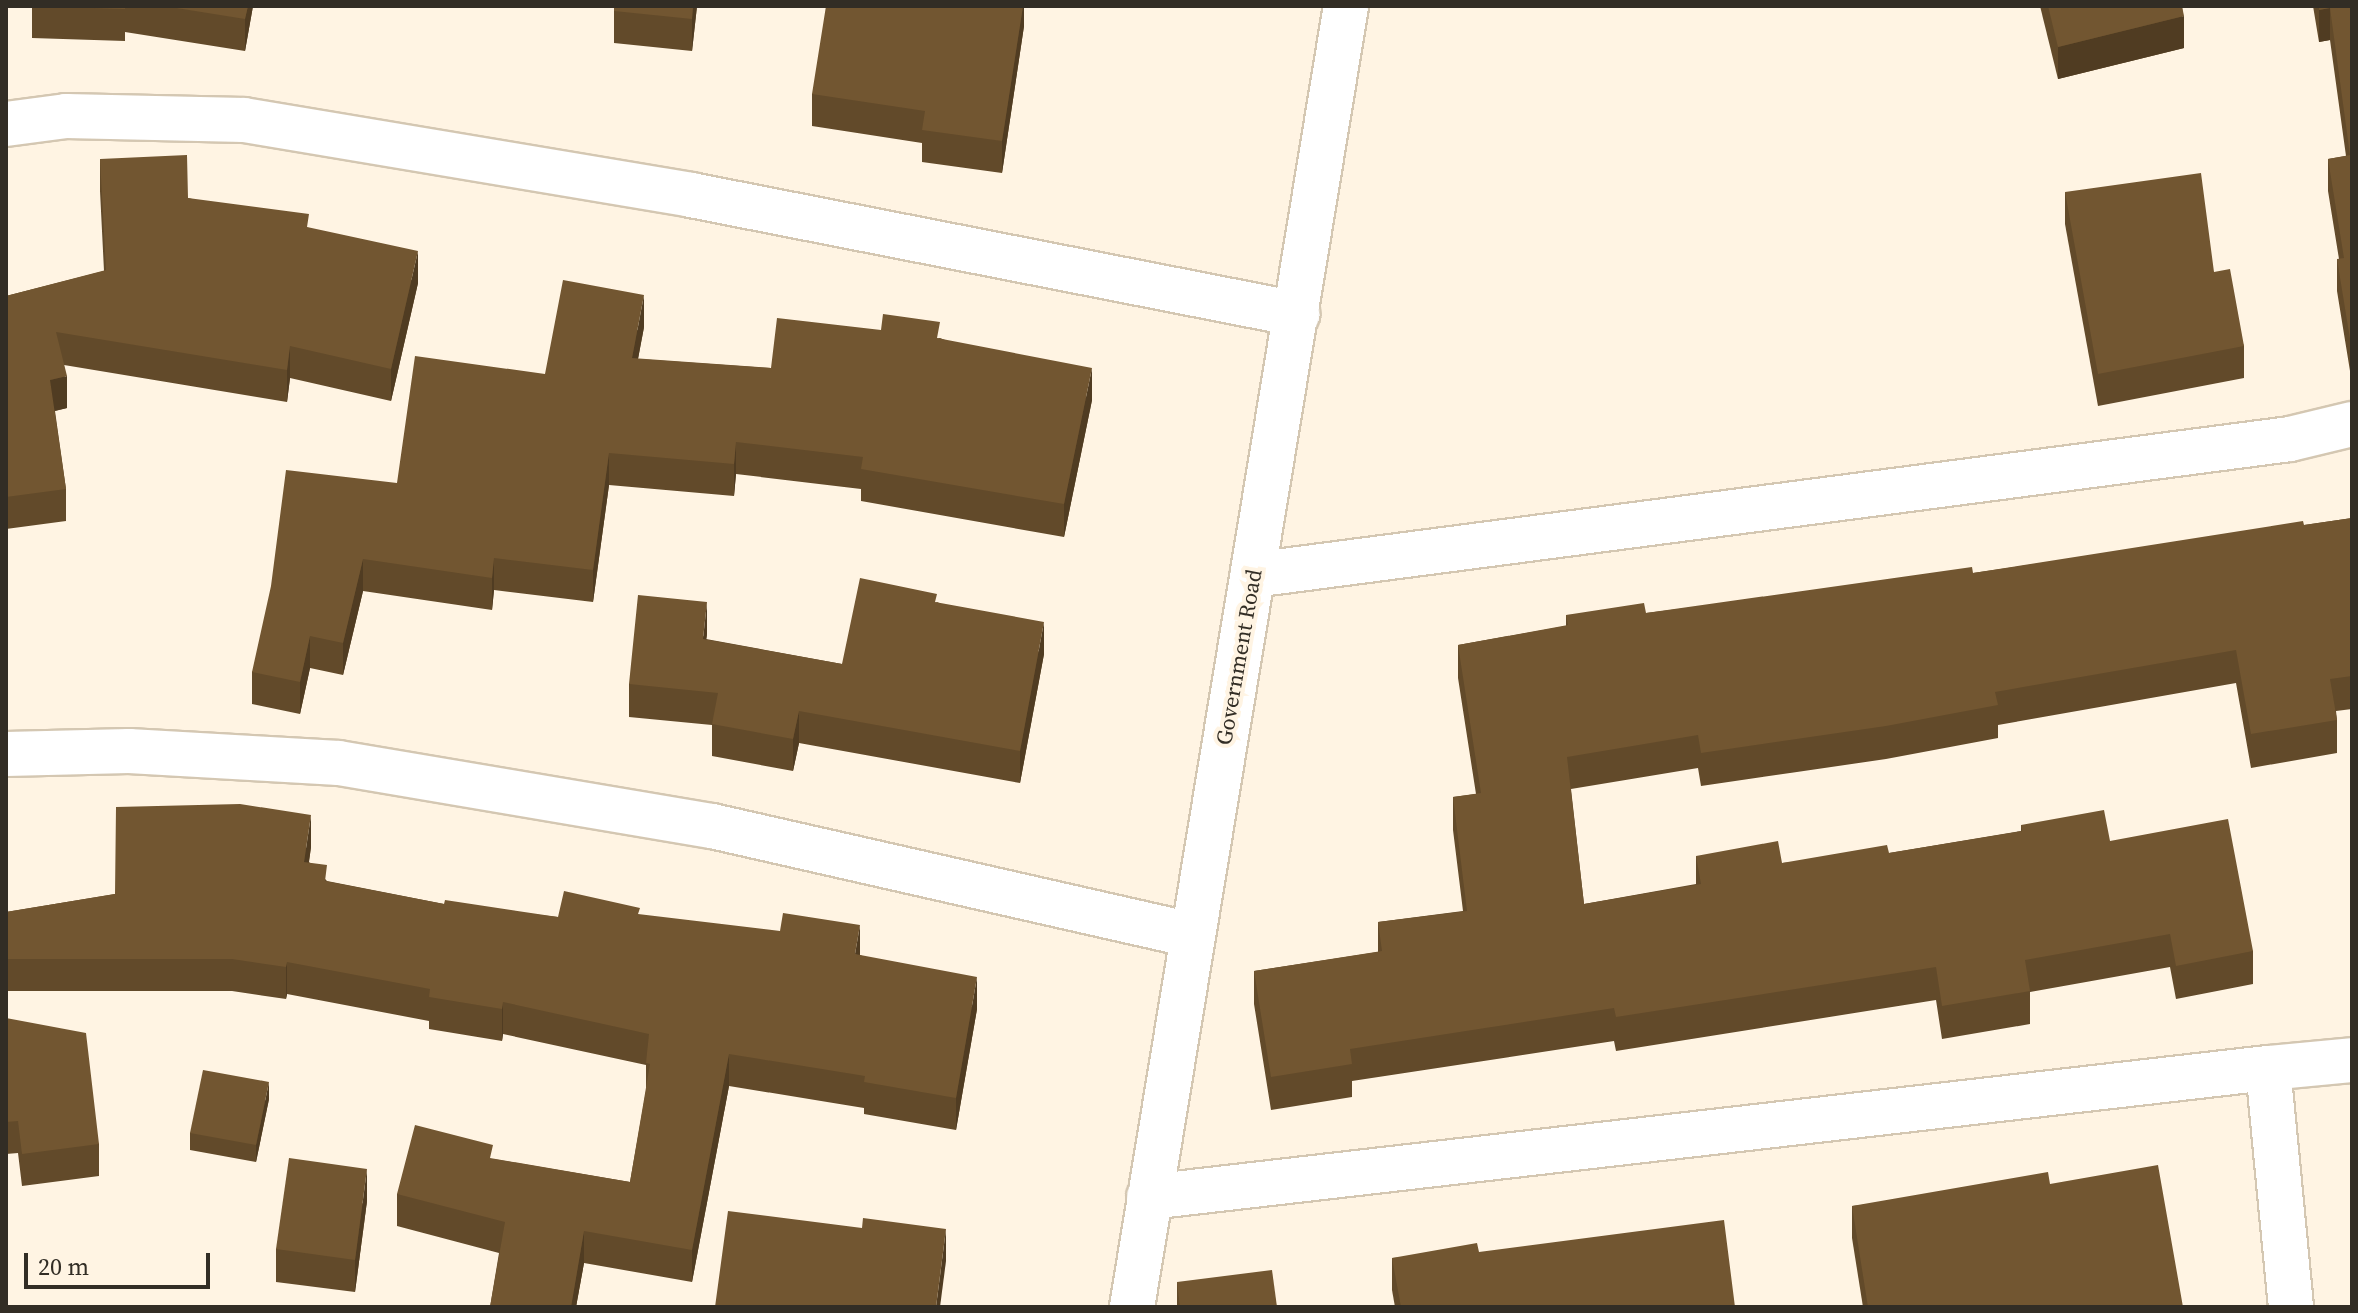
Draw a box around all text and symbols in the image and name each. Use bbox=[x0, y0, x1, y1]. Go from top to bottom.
street label: Government Road bbox=[1211, 567, 1267, 747]
scale bar bbox=[28, 1237, 214, 1287]
text: 20 m bbox=[38, 1250, 89, 1283]

